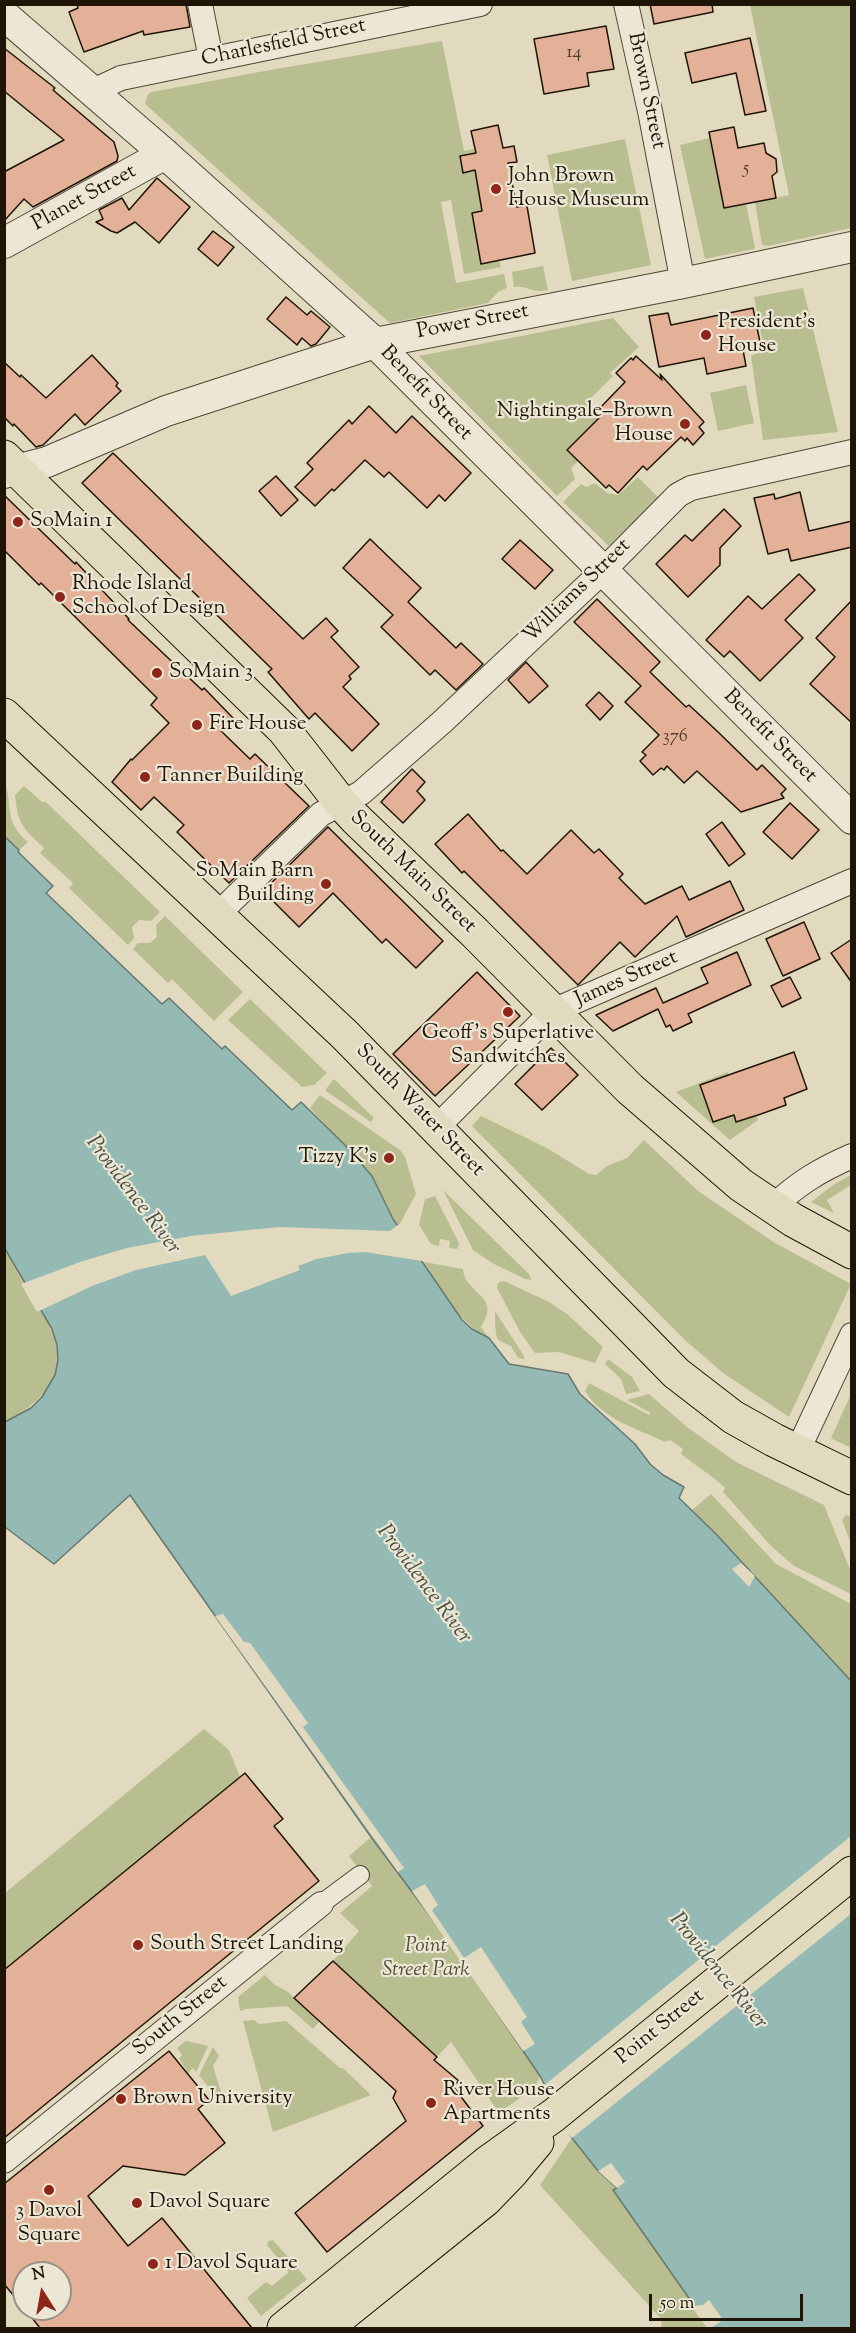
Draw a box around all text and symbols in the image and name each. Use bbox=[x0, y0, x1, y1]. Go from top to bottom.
street label: Charlesfield Street bbox=[200, 14, 368, 74]
street label: Brown Street bbox=[620, 30, 670, 152]
house number: 14 bbox=[566, 43, 582, 65]
house number: 5 bbox=[743, 159, 749, 181]
street label: Planet Street bbox=[29, 160, 141, 238]
place label: John Brown House Museum bbox=[508, 164, 649, 214]
marker: John Brown House Museum bbox=[489, 182, 503, 196]
street label: Power Street bbox=[415, 300, 531, 346]
place label: President's House bbox=[718, 310, 815, 360]
marker: President's House bbox=[699, 328, 713, 342]
street label: Benefit Street bbox=[373, 341, 477, 447]
place label: Nightingale–Brown House bbox=[497, 399, 673, 449]
marker: Nightingale–Brown House bbox=[678, 417, 692, 431]
place label: SoMain 1 bbox=[30, 509, 113, 535]
marker: SoMain 1 bbox=[11, 515, 25, 529]
street label: Williams Street bbox=[519, 534, 637, 650]
place label: Rhode Island School of Design bbox=[72, 572, 226, 622]
marker: Rhode Island School of Design bbox=[53, 590, 67, 604]
place label: SoMain 3 bbox=[169, 660, 253, 686]
marker: SoMain 3 bbox=[150, 666, 164, 680]
street label: Benefit Street bbox=[717, 685, 821, 789]
place label: Fire House bbox=[209, 712, 307, 738]
marker: Fire House bbox=[190, 718, 204, 732]
house number: 376 bbox=[662, 727, 688, 749]
place label: Tanner Building bbox=[157, 764, 304, 790]
marker: Tanner Building bbox=[138, 770, 152, 784]
street label: South Main Street bbox=[343, 806, 481, 940]
place label: SoMain Barn Building bbox=[196, 859, 314, 909]
marker: SoMain Barn Building bbox=[319, 877, 333, 891]
street label: James Street bbox=[572, 946, 682, 1014]
marker: Geoff's Superlative Sandwitches bbox=[501, 1005, 515, 1019]
place label: Geoff's Superlative Sandwitches bbox=[422, 1021, 594, 1071]
street label: South Water Street bbox=[349, 1039, 489, 1183]
water label: Providence River bbox=[79, 1131, 185, 1261]
place label: Tizzy K's bbox=[299, 1145, 377, 1171]
marker: Tizzy K's bbox=[382, 1151, 396, 1165]
water label: Providence River bbox=[370, 1520, 476, 1650]
water label: Providence River bbox=[662, 1908, 772, 2036]
place label: South Street Landing bbox=[150, 1932, 344, 1958]
park label: Point Street Park bbox=[382, 1934, 470, 1984]
marker: South Street Landing bbox=[131, 1938, 145, 1952]
street label: South Street bbox=[129, 1971, 233, 2063]
street label: Point Street bbox=[612, 1985, 710, 2071]
place label: River House Apartments bbox=[443, 2078, 555, 2128]
place label: Brown University bbox=[133, 2086, 293, 2112]
marker: Brown University bbox=[114, 2092, 128, 2106]
marker: River House Apartments bbox=[424, 2096, 438, 2110]
marker: 3 Davol Square bbox=[42, 2183, 56, 2197]
place label: Davol Square bbox=[149, 2190, 270, 2216]
marker: Davol Square bbox=[130, 2196, 144, 2210]
place label: 3 Davol Square bbox=[16, 2199, 82, 2249]
place label: 1 Davol Square bbox=[165, 2251, 298, 2277]
marker: 1 Davol Square bbox=[146, 2257, 160, 2271]
north arrow bbox=[12, 2261, 72, 2321]
text: N bbox=[30, 2262, 47, 2287]
scale bar bbox=[652, 2282, 806, 2320]
text: 50 m bbox=[660, 2291, 694, 2317]

